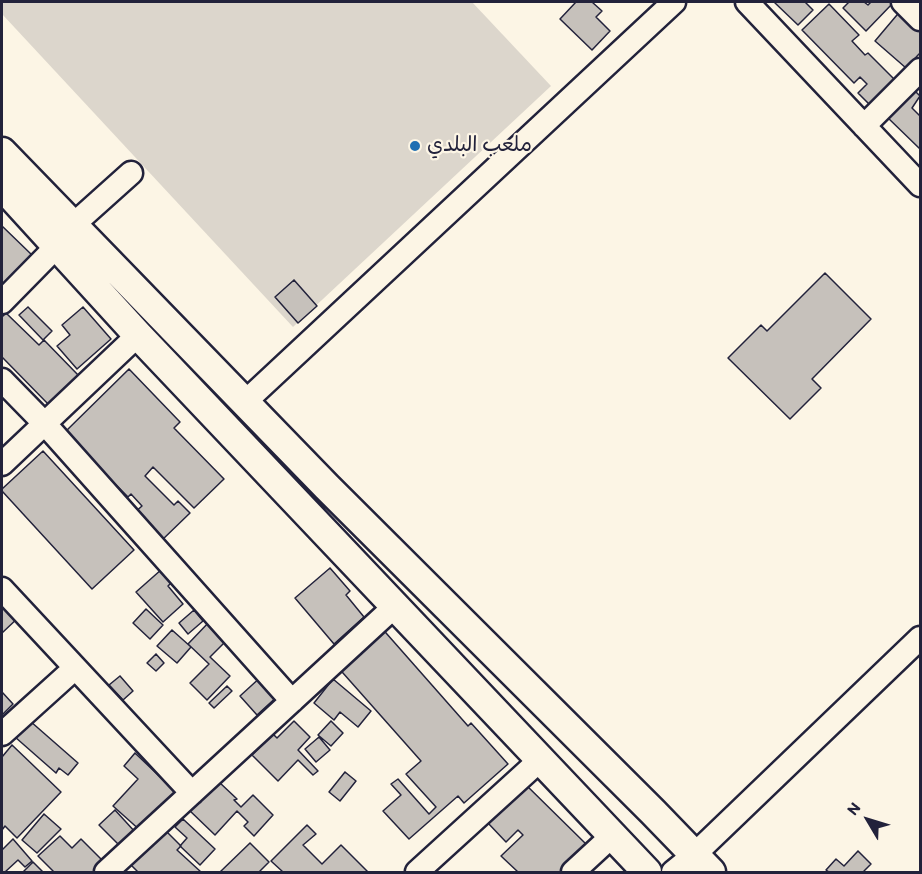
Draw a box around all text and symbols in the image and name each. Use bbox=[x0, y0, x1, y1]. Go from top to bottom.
place label: ملعب البلدي bbox=[427, 133, 532, 159]
marker: ملعب البلدي bbox=[408, 139, 422, 153]
north arrow bbox=[838, 790, 898, 850]
text: N bbox=[843, 799, 864, 819]

